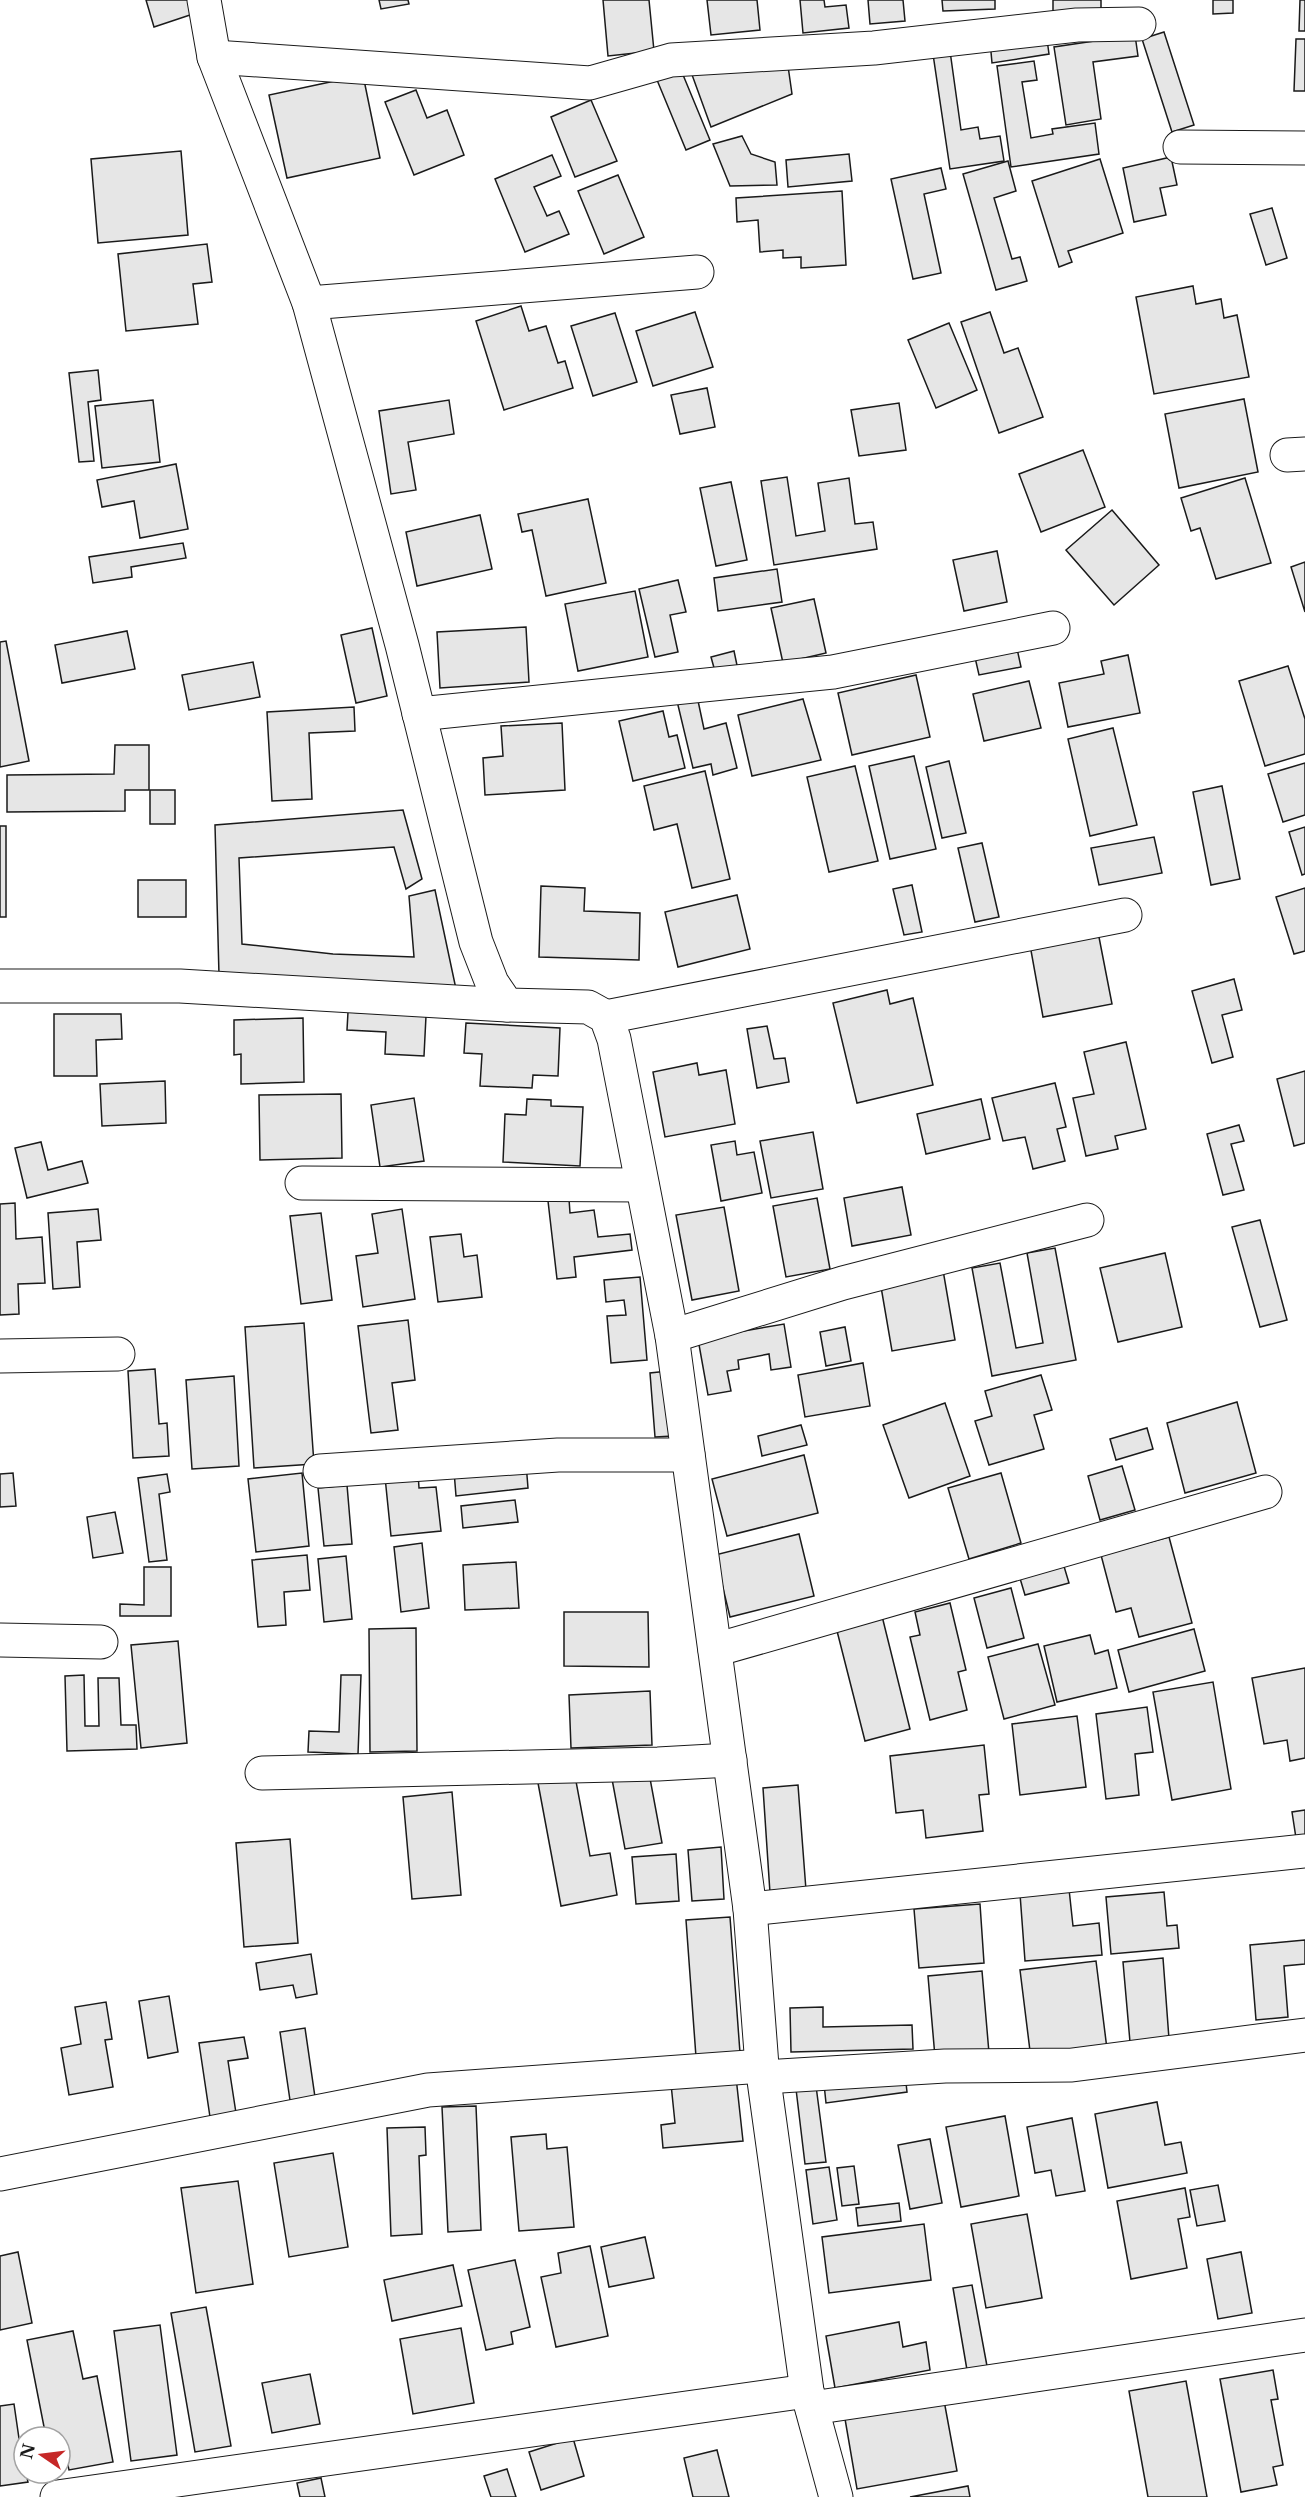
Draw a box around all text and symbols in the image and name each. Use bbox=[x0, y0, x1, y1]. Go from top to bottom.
north arrow bbox=[12, 2425, 72, 2485]
text: N bbox=[16, 2442, 39, 2461]

